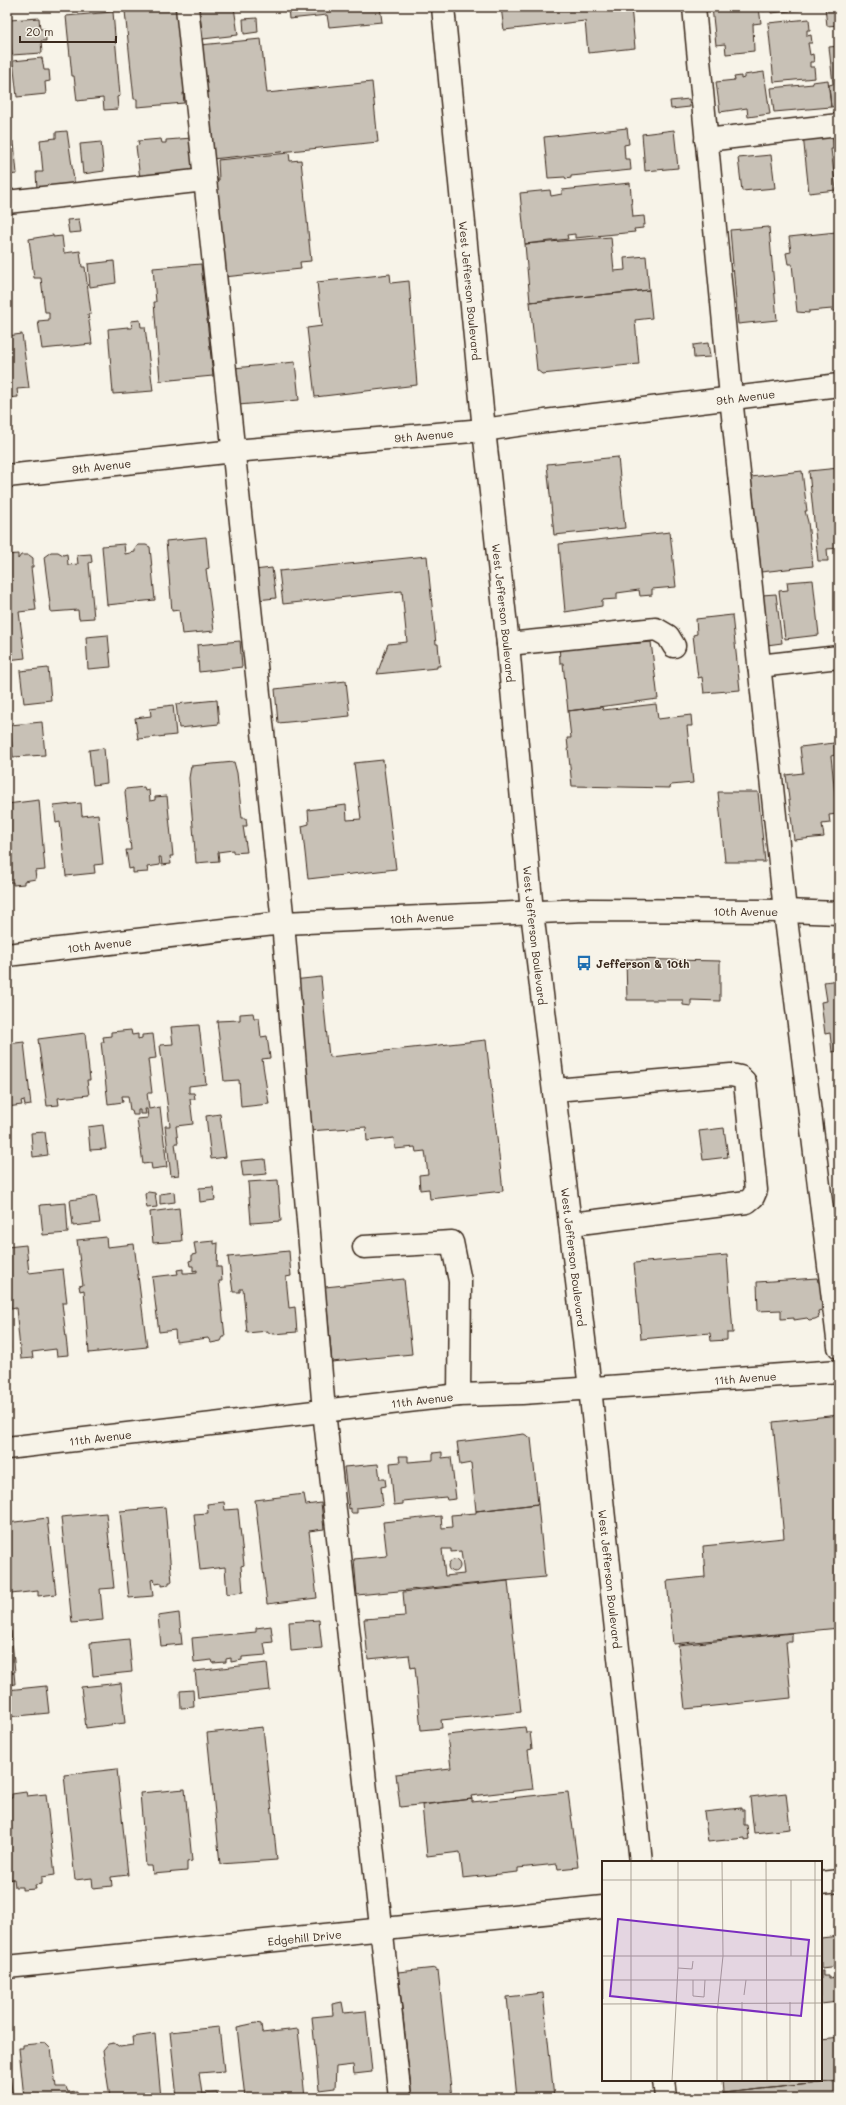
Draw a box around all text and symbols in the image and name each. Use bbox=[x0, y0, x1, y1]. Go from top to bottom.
scale bar bbox=[20, 18, 116, 44]
text: 20 m bbox=[26, 23, 54, 39]
street label: West Jefferson Boulevard bbox=[456, 220, 485, 361]
street label: 9th Avenue bbox=[715, 385, 776, 407]
street label: 9th Avenue bbox=[394, 425, 454, 445]
street label: 9th Avenue bbox=[71, 455, 132, 476]
street label: West Jefferson Boulevard bbox=[489, 543, 519, 683]
street label: West Jefferson Boulevard bbox=[520, 865, 551, 1006]
street label: 10th Avenue bbox=[714, 903, 778, 918]
street label: 10th Avenue bbox=[390, 908, 455, 926]
street label: 10th Avenue bbox=[67, 933, 132, 955]
bus stop icon: Jefferson & 10th bbox=[575, 954, 593, 972]
place label: Jefferson & 10th bbox=[596, 956, 689, 971]
street label: West Jefferson Boulevard bbox=[558, 1187, 590, 1327]
street label: 11th Avenue bbox=[714, 1368, 777, 1387]
street label: 11th Avenue bbox=[390, 1388, 454, 1410]
street label: 11th Avenue bbox=[68, 1426, 132, 1448]
street label: West Jefferson Boulevard bbox=[596, 1509, 625, 1649]
inset map bbox=[602, 1861, 822, 2081]
street label: Edgehill Drive bbox=[267, 1926, 342, 1948]

